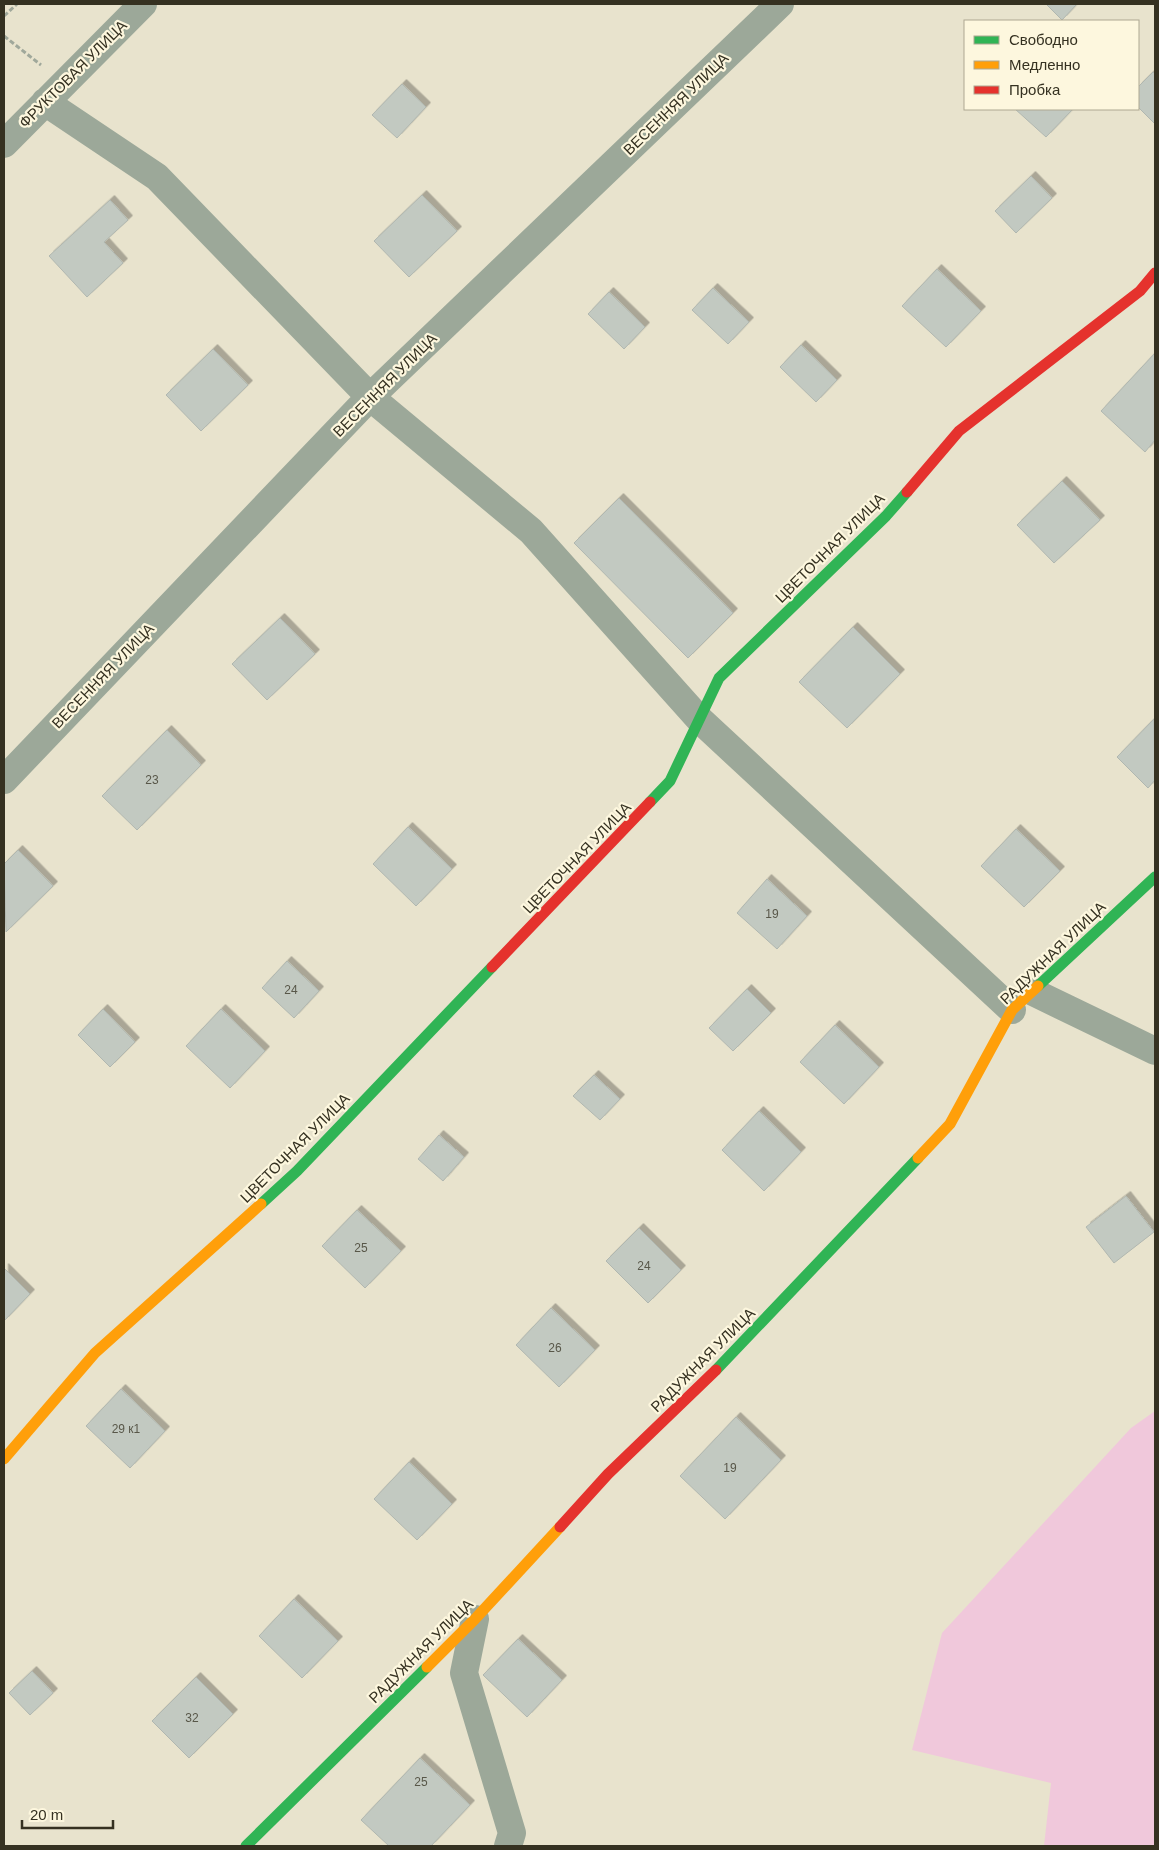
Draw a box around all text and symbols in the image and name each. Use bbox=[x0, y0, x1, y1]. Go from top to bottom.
street label: ФРУКТОВАЯ УЛИЦА bbox=[15, 16, 130, 131]
legend bbox=[964, 20, 1139, 110]
text: Свободно bbox=[1009, 31, 1078, 48]
street label: ВЕСЕННЯЯ УЛИЦА bbox=[620, 49, 732, 158]
text: Медленно bbox=[1009, 56, 1080, 73]
text: Пробка bbox=[1009, 81, 1061, 98]
street label: ВЕСЕННЯЯ УЛИЦА bbox=[329, 329, 440, 440]
street label: ЦВЕТОЧНАЯ УЛИЦА bbox=[771, 489, 888, 606]
street label: ВЕСЕННЯЯ УЛИЦА bbox=[48, 620, 157, 732]
house number: 23 bbox=[145, 773, 159, 787]
street label: ЦВЕТОЧНАЯ УЛИЦА bbox=[519, 799, 634, 917]
street label: РАДУЖНАЯ УЛИЦА bbox=[996, 898, 1109, 1007]
house number: 19 bbox=[765, 907, 779, 921]
house number: 24 bbox=[284, 983, 298, 997]
street label: ЦВЕТОЧНАЯ УЛИЦА bbox=[236, 1089, 353, 1206]
house number: 25 bbox=[354, 1241, 368, 1255]
house number: 24 bbox=[637, 1259, 651, 1273]
street label: РАДУЖНАЯ УЛИЦА bbox=[647, 1304, 758, 1415]
house number: 26 bbox=[548, 1341, 562, 1355]
house number: 29 к1 bbox=[112, 1422, 141, 1436]
house number: 19 bbox=[723, 1461, 737, 1475]
street label: РАДУЖНАЯ УЛИЦА bbox=[365, 1595, 476, 1706]
house number: 32 bbox=[185, 1711, 199, 1725]
house number: 25 bbox=[414, 1775, 428, 1789]
scale bar bbox=[22, 1798, 114, 1830]
text: 20 m bbox=[30, 1806, 63, 1823]

